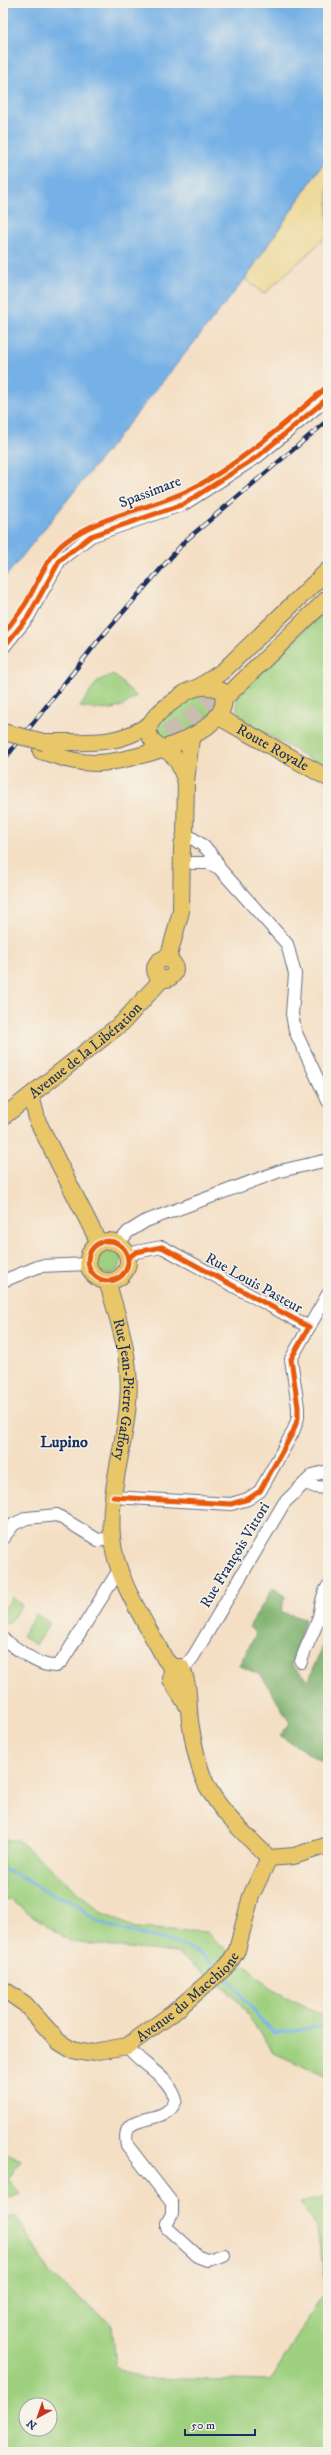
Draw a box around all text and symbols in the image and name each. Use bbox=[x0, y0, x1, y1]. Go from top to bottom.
street label: Spassimare bbox=[116, 471, 184, 513]
street label: Route Royale bbox=[233, 719, 312, 775]
street label: Avenue de la Libération bbox=[25, 998, 146, 1103]
street label: Rue Louis Pasteur bbox=[202, 1249, 306, 1318]
street label: Rue Jean-Pierre Gaffory bbox=[109, 1316, 138, 1463]
district label: Lupino bbox=[40, 1432, 88, 1452]
street label: Rue François Vittori bbox=[196, 1498, 274, 1611]
street label: Avenue du Macchione bbox=[132, 1948, 243, 2046]
north arrow bbox=[18, 2397, 58, 2437]
scale bar bbox=[185, 2411, 255, 2437]
text: N bbox=[24, 2416, 40, 2432]
text: 50 m bbox=[191, 2418, 215, 2433]

